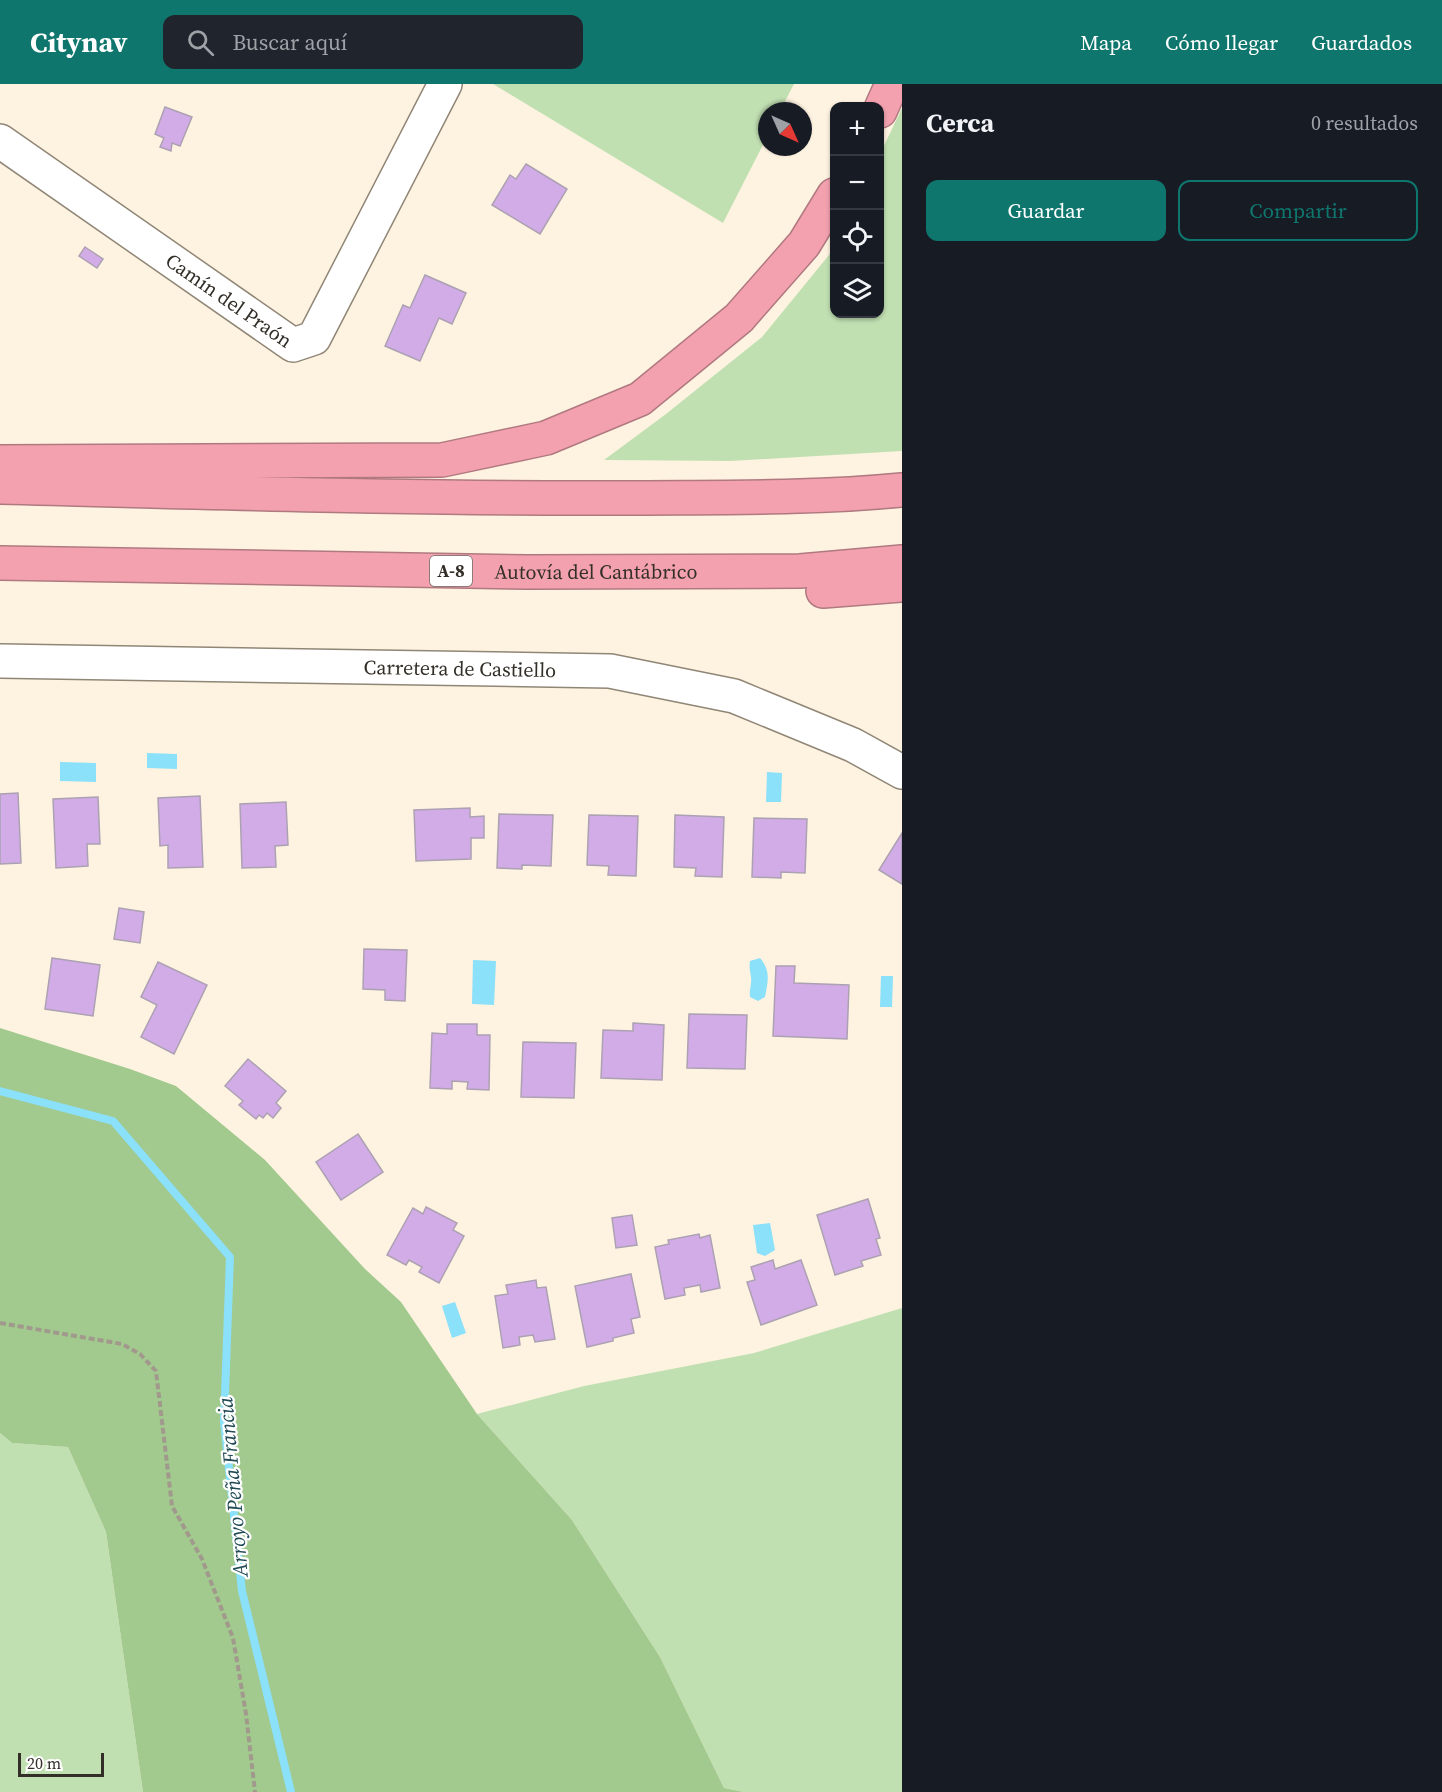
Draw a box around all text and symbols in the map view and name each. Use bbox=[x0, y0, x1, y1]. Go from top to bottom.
search box bbox=[163, 15, 583, 69]
text: Citynav bbox=[30, 23, 127, 61]
icon: search bbox=[184, 26, 217, 59]
text: Buscar aquí bbox=[232, 27, 347, 57]
text: Mapa bbox=[1080, 28, 1132, 57]
text: Cómo llegar bbox=[1165, 28, 1278, 57]
text: Guardados bbox=[1311, 28, 1412, 57]
north arrow bbox=[758, 102, 812, 156]
map controls bbox=[830, 102, 884, 318]
button: + bbox=[830, 102, 884, 156]
text: Cerca bbox=[926, 105, 994, 141]
text: 0 resultados bbox=[1311, 109, 1418, 137]
button: − bbox=[830, 156, 884, 210]
button: Guardar bbox=[926, 180, 1166, 241]
button: Compartir bbox=[1178, 180, 1418, 241]
button: locate bbox=[830, 210, 884, 264]
street label: Camín del Praón bbox=[160, 246, 298, 354]
button: layers bbox=[830, 264, 884, 318]
road number: A-8 bbox=[430, 556, 472, 586]
street label: Autovía del Cantábrico bbox=[494, 557, 698, 586]
street label: Carretera de Castiello bbox=[363, 653, 556, 684]
water label: Arroyo Peña Francia bbox=[210, 1396, 255, 1579]
scale bar bbox=[18, 1750, 104, 1778]
text: 20 m bbox=[27, 1752, 61, 1774]

